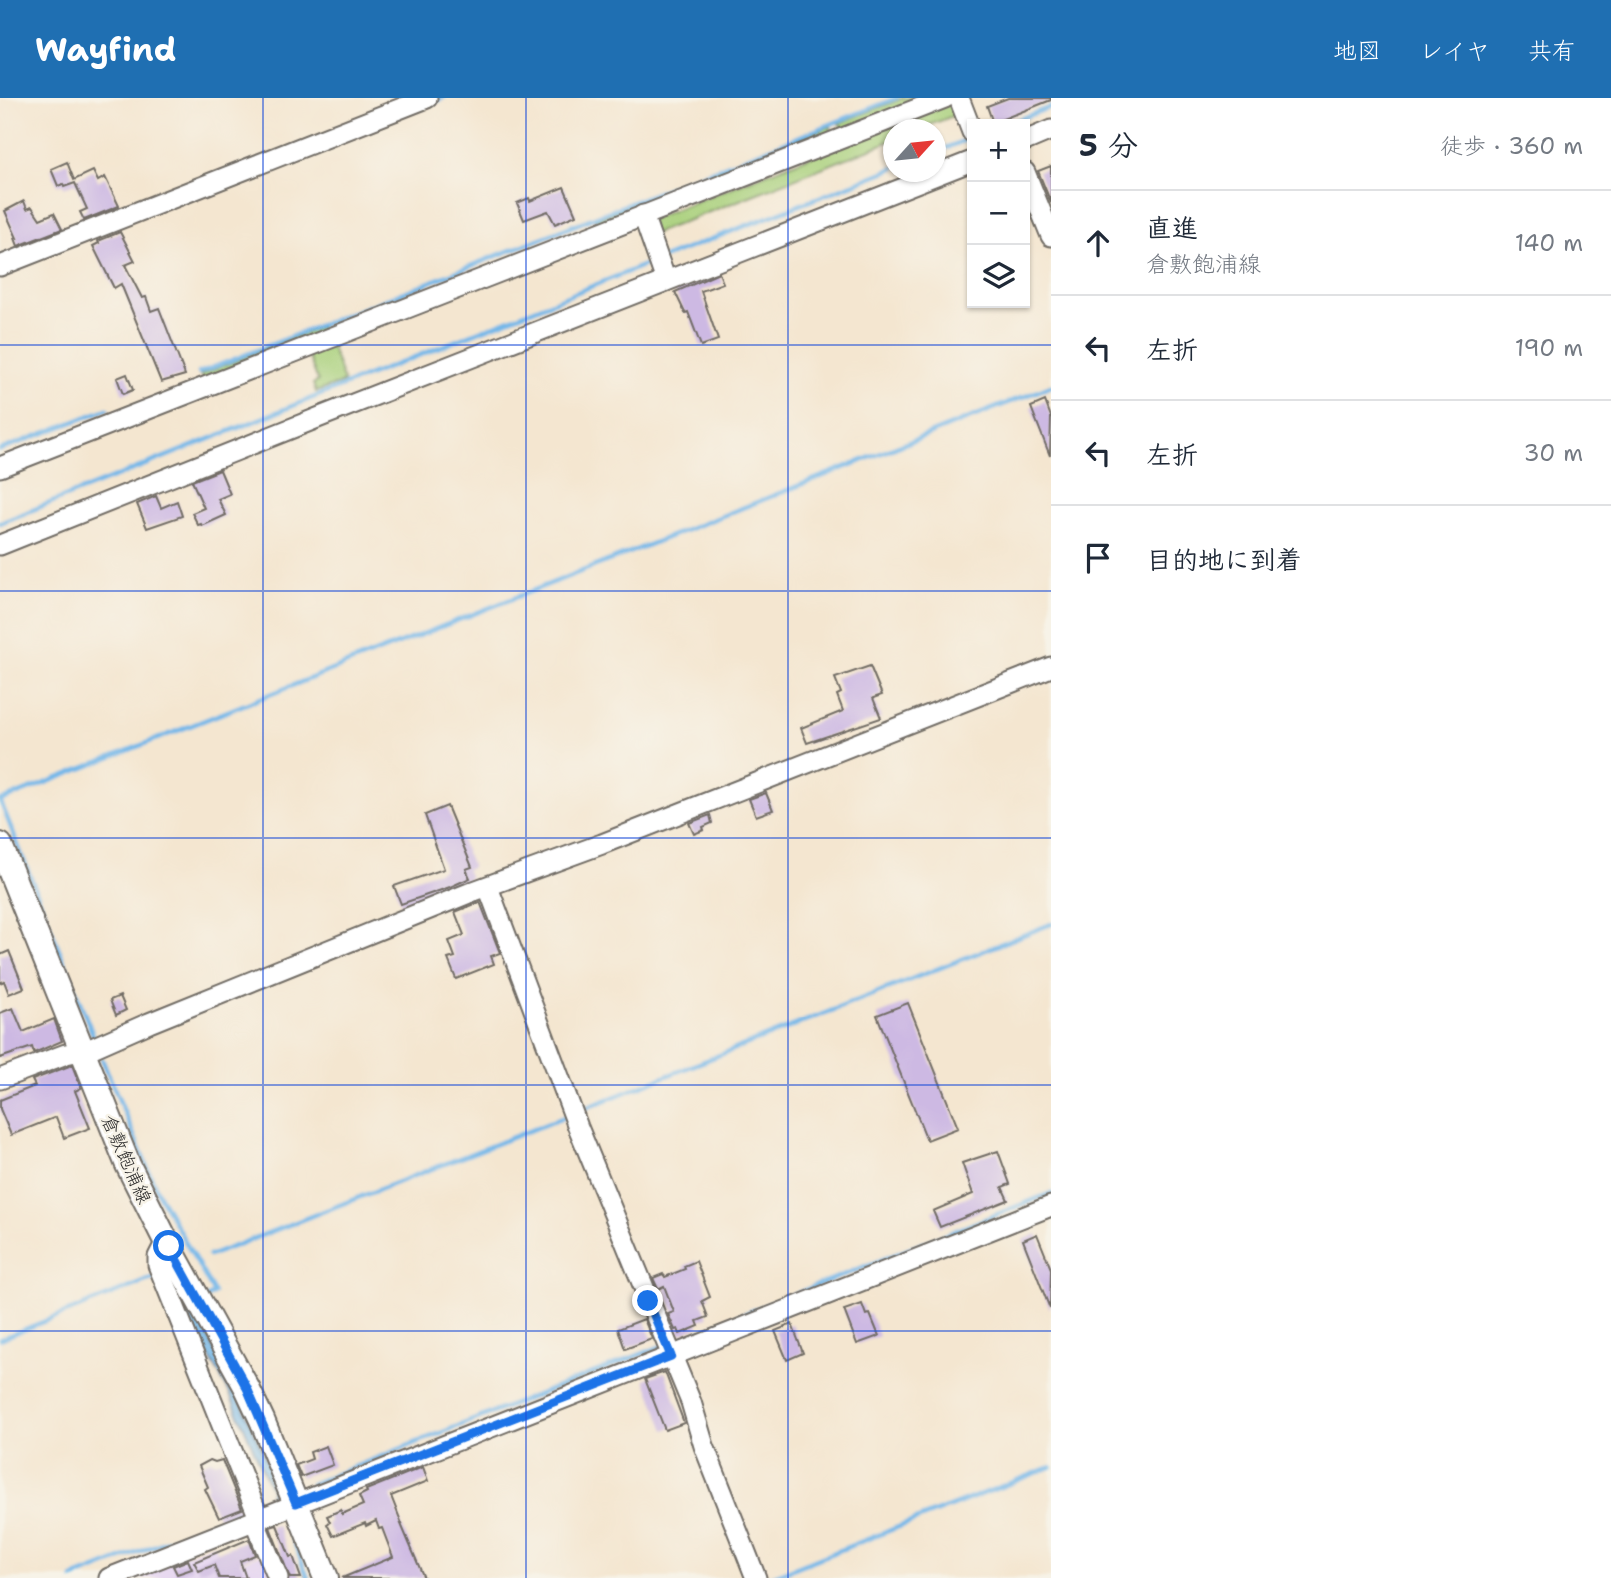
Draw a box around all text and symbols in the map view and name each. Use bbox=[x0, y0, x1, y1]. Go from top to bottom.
text: Wayfind bbox=[35, 27, 176, 72]
text: 地図 bbox=[1333, 35, 1381, 67]
text: レイヤ bbox=[1419, 35, 1490, 67]
text: 共有 bbox=[1528, 35, 1576, 67]
north arrow bbox=[883, 119, 946, 182]
map controls bbox=[967, 119, 1030, 308]
button: + bbox=[967, 119, 1030, 182]
text: 5 分 bbox=[1079, 125, 1138, 166]
text: 徒歩 · 360 m bbox=[1440, 131, 1583, 161]
button: − bbox=[967, 182, 1030, 245]
text: 直進 bbox=[1146, 210, 1198, 245]
icon: ahead bbox=[1079, 224, 1117, 262]
text: 140 m bbox=[1515, 228, 1583, 258]
button: layers bbox=[967, 245, 1030, 308]
text: 倉敷飽浦線 bbox=[1146, 249, 1261, 279]
icon: left bbox=[1079, 329, 1117, 367]
text: 左折 bbox=[1146, 332, 1198, 367]
text: 190 m bbox=[1515, 333, 1583, 363]
icon: left bbox=[1079, 434, 1117, 472]
text: 左折 bbox=[1146, 437, 1198, 472]
text: 30 m bbox=[1524, 438, 1583, 468]
icon: arrive bbox=[1079, 539, 1117, 577]
text: 目的地に到着 bbox=[1146, 542, 1302, 577]
street label: 倉敷飽浦線 bbox=[96, 1111, 157, 1208]
route start bbox=[153, 1230, 184, 1261]
route end bbox=[632, 1285, 663, 1316]

